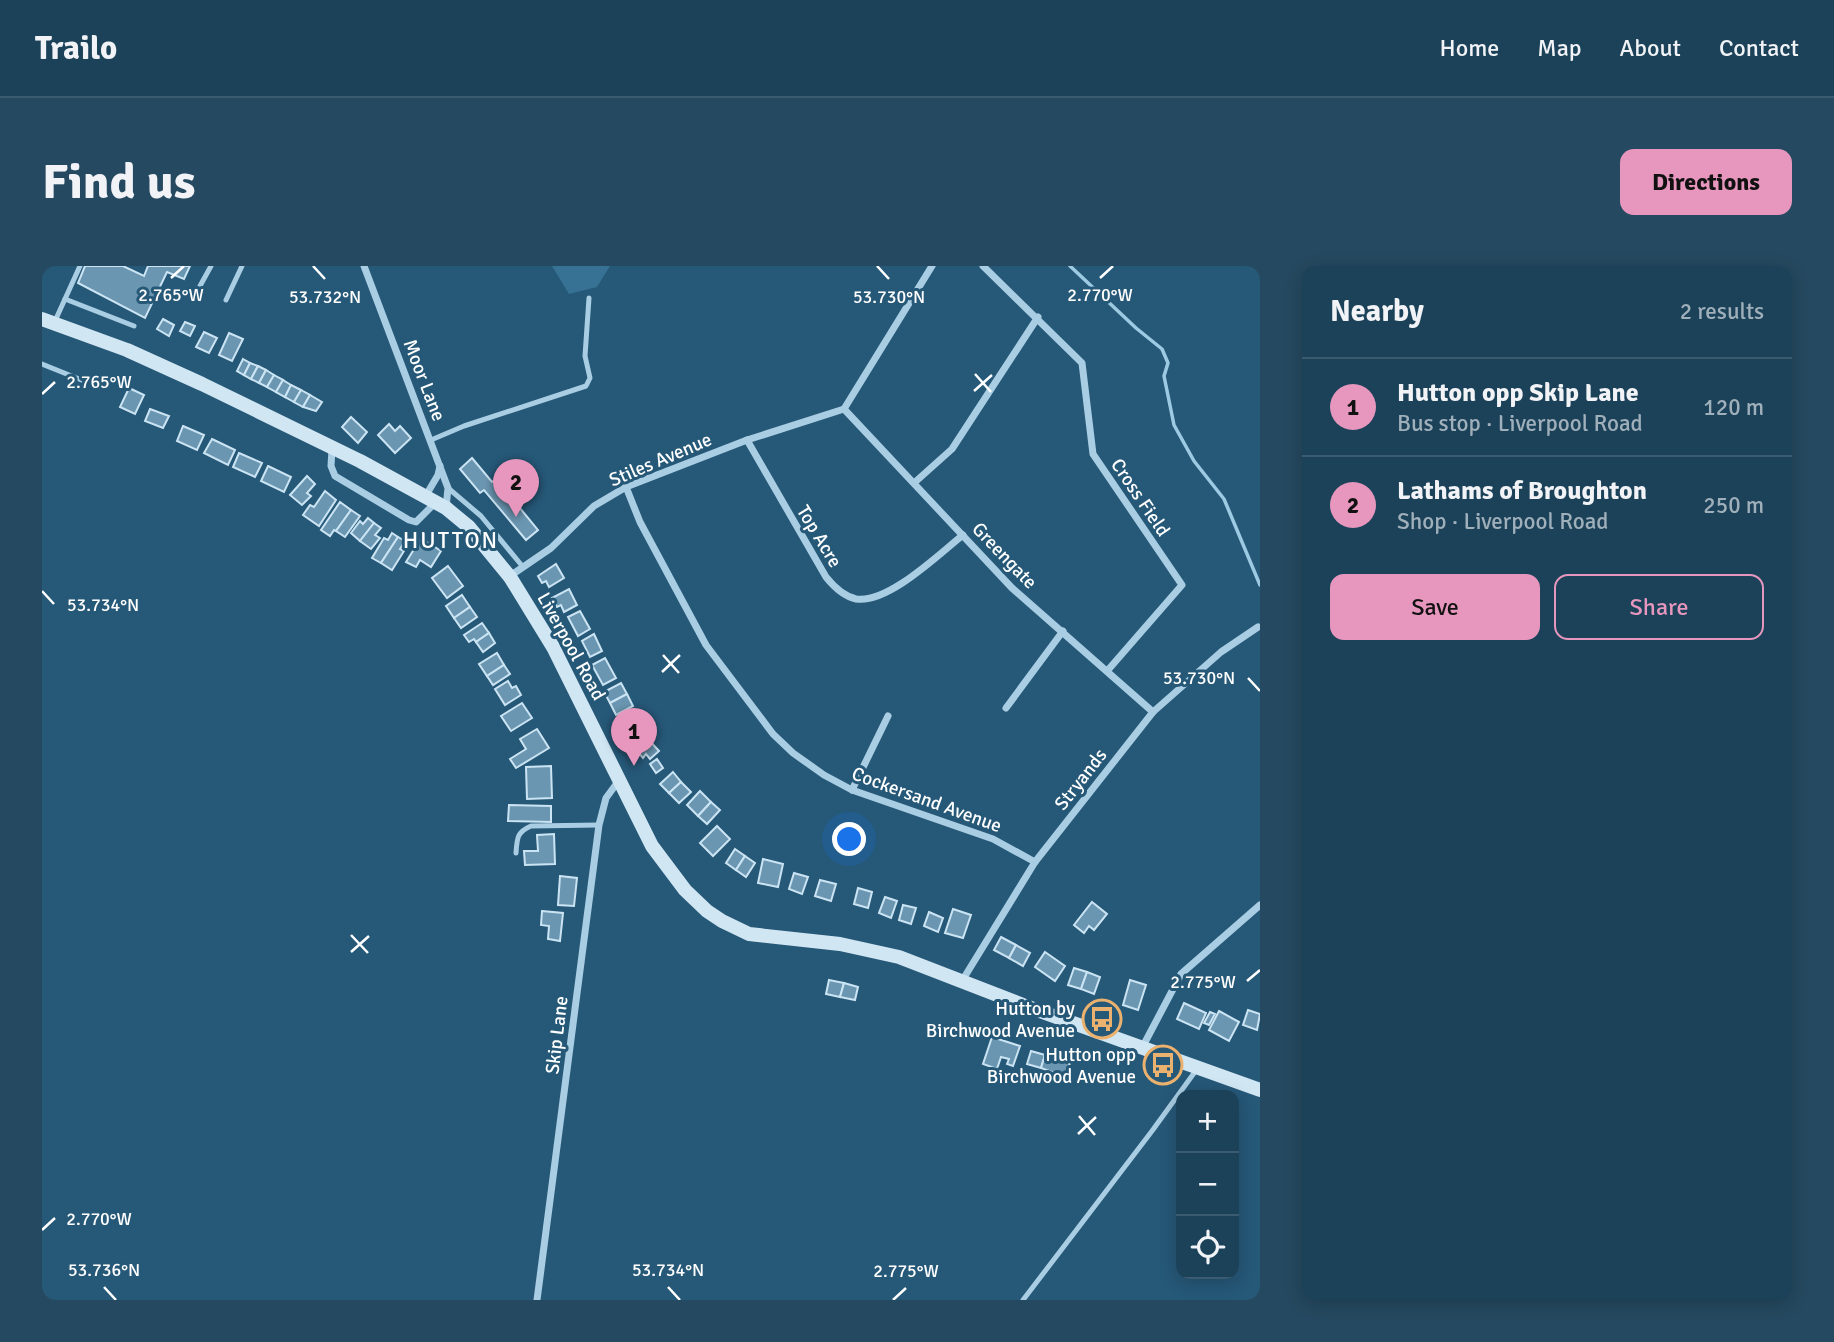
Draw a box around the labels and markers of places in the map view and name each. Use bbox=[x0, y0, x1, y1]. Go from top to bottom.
pin: 2 bbox=[493, 459, 539, 517]
pin: 1 bbox=[611, 708, 657, 766]
place label: Hutton by Birchwood Avenue bbox=[926, 997, 1075, 1043]
bus stop icon: Hutton by Birchwood Avenue bbox=[1081, 998, 1123, 1040]
place label: Hutton opp Birchwood Avenue bbox=[987, 1043, 1136, 1089]
bus stop icon: Hutton opp Birchwood Avenue bbox=[1142, 1044, 1184, 1086]

